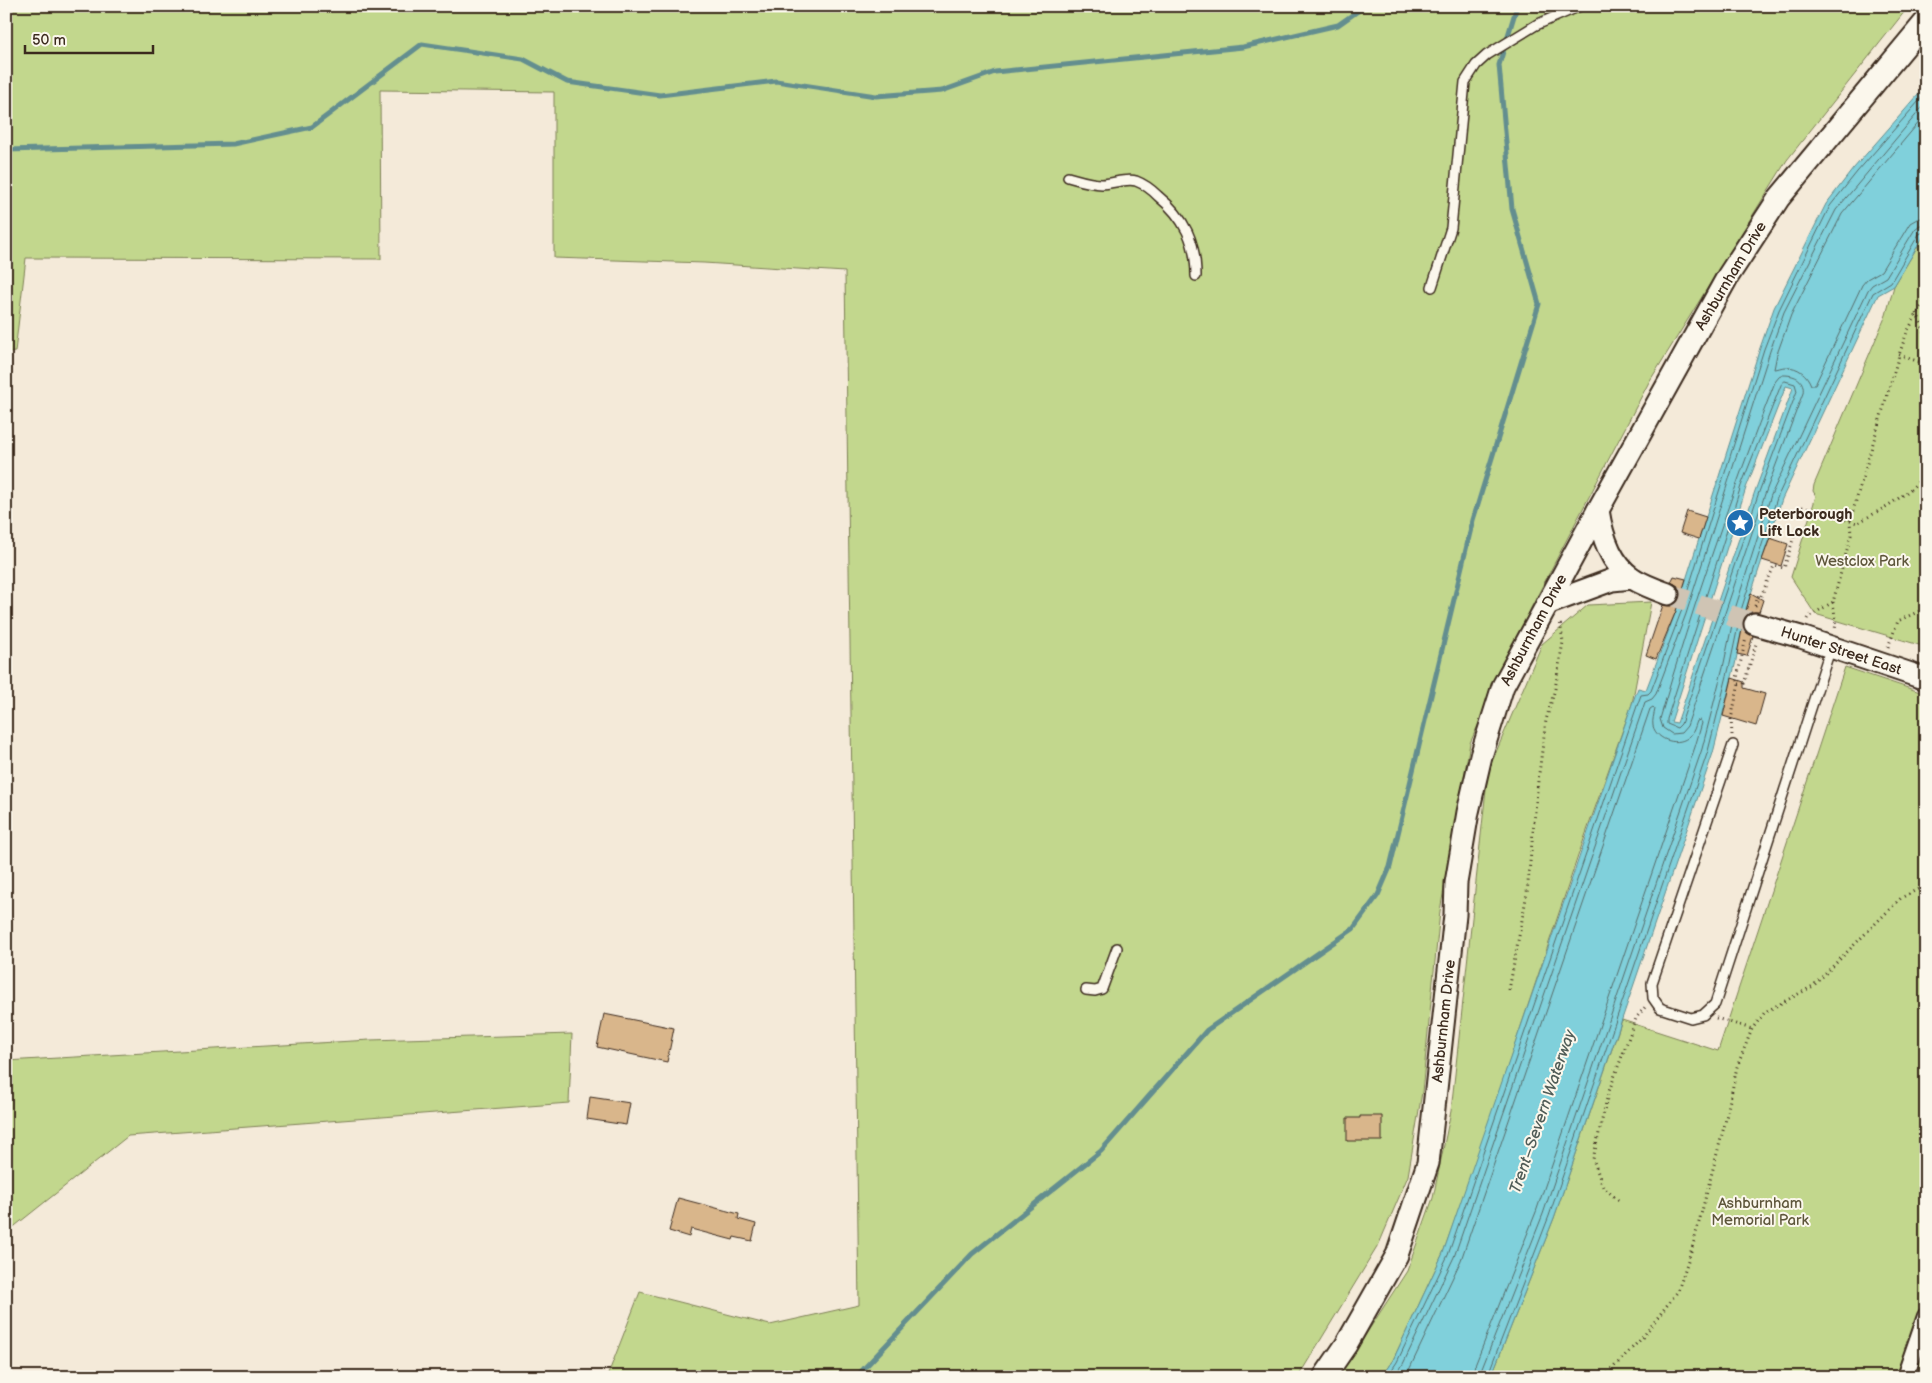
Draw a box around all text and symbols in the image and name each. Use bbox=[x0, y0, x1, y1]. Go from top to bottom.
scale bar bbox=[25, 22, 152, 54]
text: 50 m bbox=[32, 31, 66, 50]
street label: Ashburnham Drive bbox=[1691, 218, 1771, 334]
place label: Peterborough Lift Lock bbox=[1759, 505, 1852, 541]
place icon: Peterborough Lift Lock bbox=[1725, 508, 1755, 538]
park label: Westclox Park bbox=[1815, 552, 1910, 571]
street label: Ashburnham Drive bbox=[1497, 571, 1571, 689]
street label: Hunter Street East bbox=[1778, 623, 1904, 680]
street label: Ashburnham Drive bbox=[1428, 958, 1460, 1083]
water label: Trent–Severn Waterway bbox=[1506, 1027, 1580, 1196]
park label: Ashburnham Memorial Park bbox=[1711, 1194, 1809, 1230]

